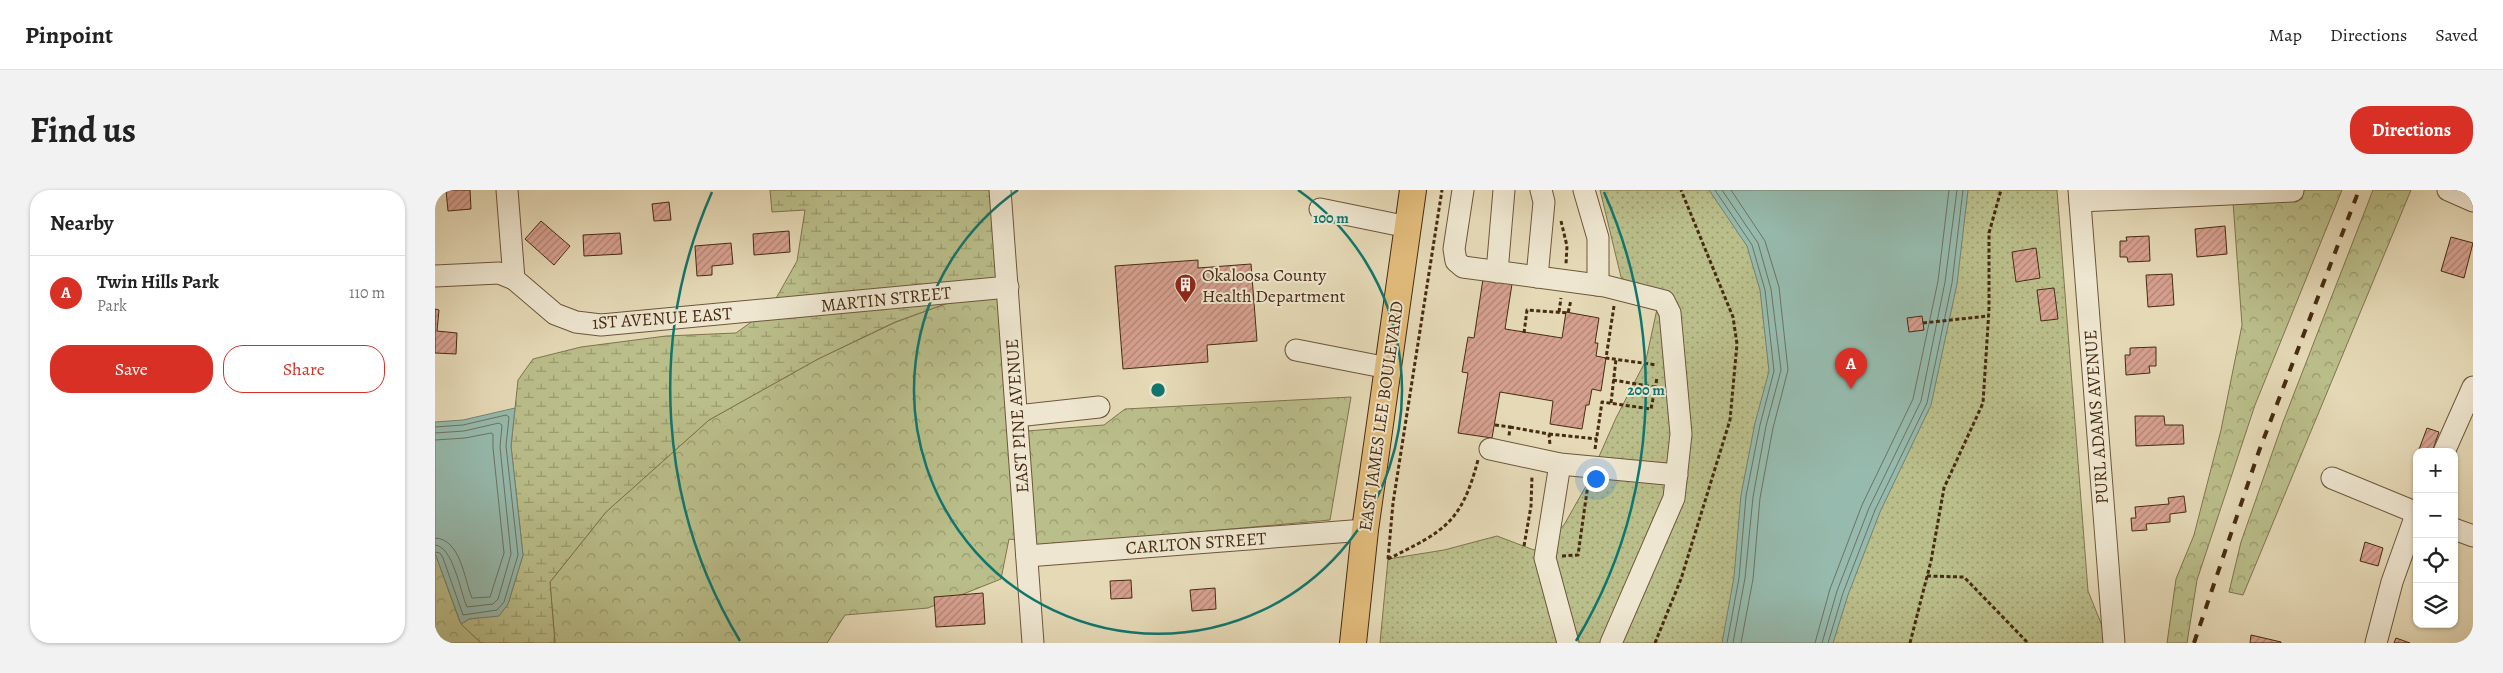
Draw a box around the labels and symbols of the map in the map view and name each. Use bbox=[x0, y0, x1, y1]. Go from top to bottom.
text: 100 m bbox=[1313, 208, 1349, 228]
place label: Okaloosa County Health Department bbox=[1202, 263, 1346, 308]
building icon: Okaloosa County Health Department bbox=[1174, 273, 1198, 304]
street label: MARTIN STREET bbox=[820, 280, 953, 318]
street label: EAST JAMES LEE BOULEVARD bbox=[1353, 299, 1409, 533]
street label: 1ST AVENUE EAST bbox=[591, 301, 733, 335]
street label: PURL ADAMS AVENUE bbox=[2078, 329, 2114, 505]
street label: EAST PINE AVENUE bbox=[1000, 338, 1034, 494]
pin: A bbox=[1835, 348, 1867, 389]
text: 200 m bbox=[1627, 380, 1665, 400]
centre of rings bbox=[1149, 381, 1167, 399]
your location bbox=[1583, 466, 1609, 492]
street label: CARLTON STREET bbox=[1125, 526, 1267, 560]

